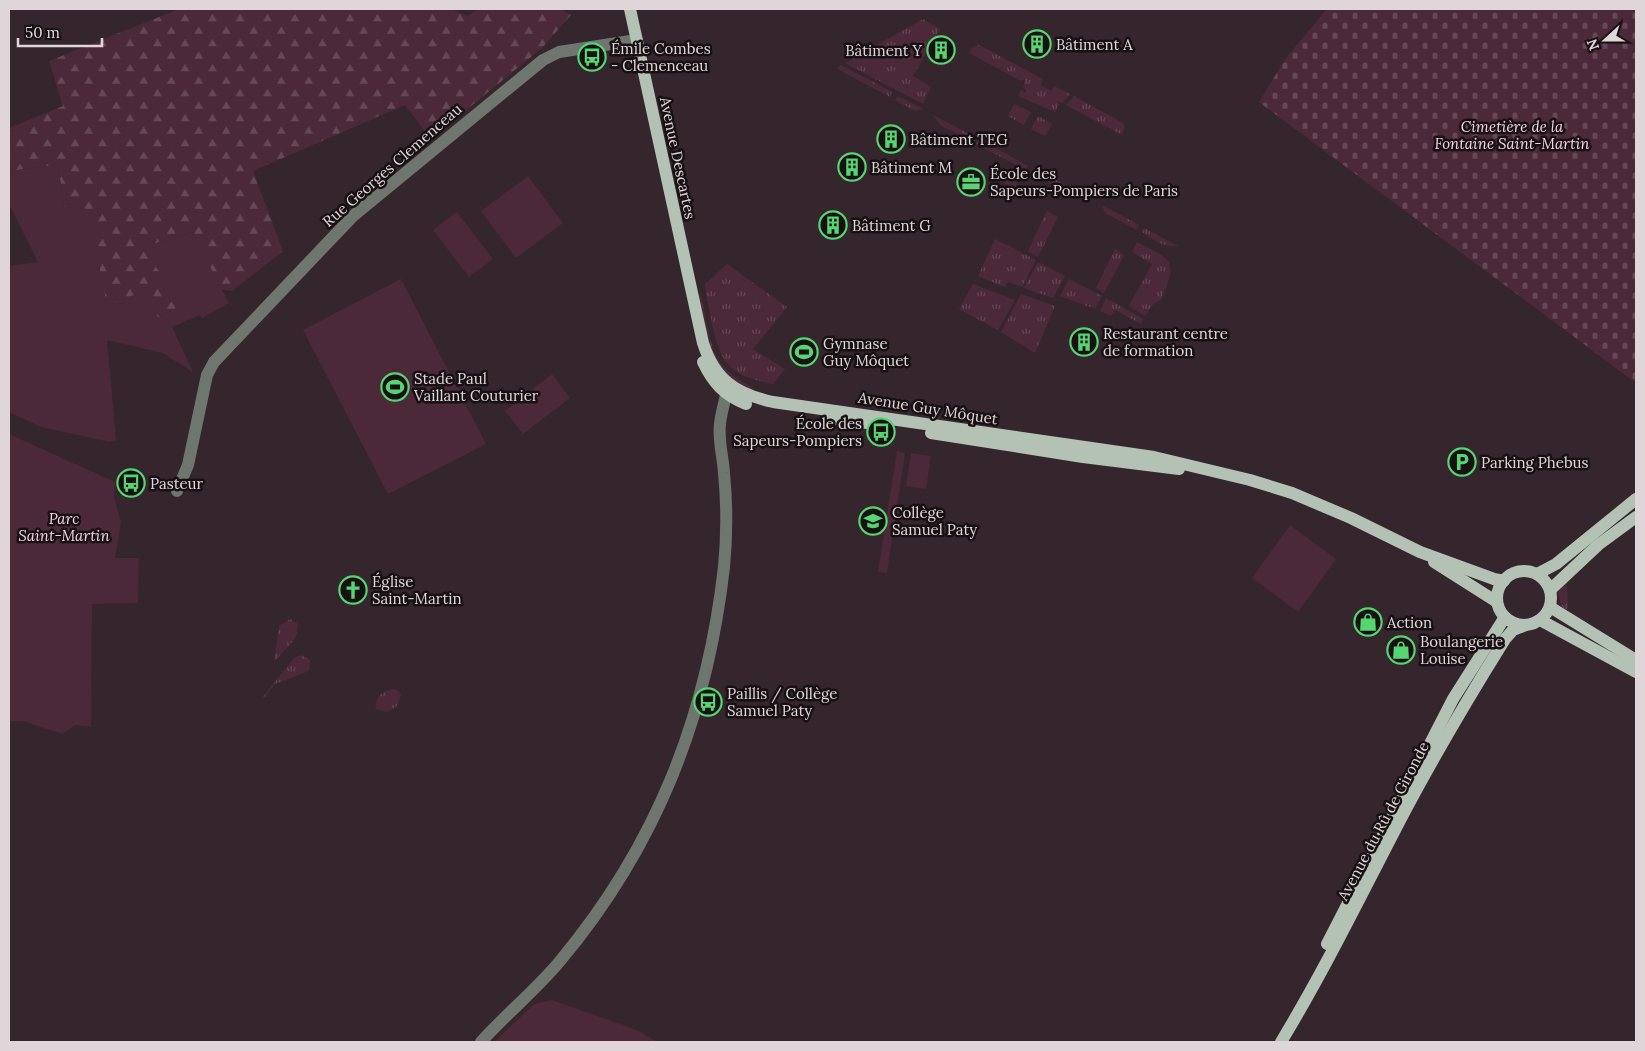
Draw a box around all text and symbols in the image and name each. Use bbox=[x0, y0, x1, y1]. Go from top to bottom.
scale bar bbox=[18, 15, 101, 47]
north arrow bbox=[1580, 15, 1630, 65]
text: 50 m bbox=[25, 23, 60, 42]
building icon: Bâtiment A bbox=[1022, 29, 1052, 59]
building icon: Bâtiment Y bbox=[926, 35, 956, 65]
place label: Bâtiment A bbox=[1056, 35, 1133, 54]
text: N bbox=[1582, 36, 1603, 53]
place label: Émile Combes - Clemenceau bbox=[611, 39, 711, 75]
place label: Bâtiment Y bbox=[845, 41, 922, 60]
bus stop icon: Émile Combes - Clemenceau bbox=[577, 42, 607, 72]
street label: Avenue Descartes bbox=[656, 94, 700, 221]
street label: Rue Georges Clemenceau bbox=[318, 99, 466, 231]
park label: Cimetière de la Fontaine Saint-Martin bbox=[1435, 117, 1590, 153]
building icon: Bâtiment TEG bbox=[876, 124, 906, 154]
place label: Bâtiment TEG bbox=[910, 130, 1008, 149]
building icon: Bâtiment M bbox=[837, 152, 867, 182]
place label: Bâtiment M bbox=[871, 158, 952, 177]
place label: École des Sapeurs-Pompiers de Paris bbox=[990, 164, 1178, 200]
office icon: École des Sapeurs-Pompiers de Paris bbox=[956, 167, 986, 197]
building icon: Bâtiment G bbox=[818, 210, 848, 240]
place label: Bâtiment G bbox=[852, 216, 931, 235]
place label: Restaurant centre de formation bbox=[1103, 324, 1228, 360]
building icon: Restaurant centre de formation bbox=[1069, 327, 1099, 357]
place label: Gymnase Guy Môquet bbox=[823, 334, 909, 370]
sports icon: Gymnase Guy Môquet bbox=[789, 337, 819, 367]
place label: Stade Paul Vaillant Couturier bbox=[413, 369, 539, 405]
sports icon: Stade Paul Vaillant Couturier bbox=[380, 372, 410, 402]
street label: Avenue Guy Môquet bbox=[856, 387, 999, 428]
place label: École des Sapeurs-Pompiers bbox=[733, 414, 862, 450]
bus stop icon: École des Sapeurs-Pompiers bbox=[866, 417, 896, 447]
parking icon: Parking Phebus bbox=[1447, 447, 1477, 477]
place label: Parking Phebus bbox=[1481, 453, 1589, 472]
bus stop icon: Pasteur bbox=[116, 468, 146, 498]
place label: Pasteur bbox=[150, 474, 204, 493]
place label: Collège Samuel Paty bbox=[892, 503, 977, 539]
school or university icon: Collège Samuel Paty bbox=[858, 506, 888, 536]
park label: Parc Saint-Martin bbox=[18, 509, 110, 545]
place label: Église Saint-Martin bbox=[372, 572, 462, 608]
church icon: Église Saint-Martin bbox=[338, 575, 368, 605]
shop icon: Action bbox=[1353, 607, 1383, 637]
place label: Action bbox=[1386, 613, 1432, 632]
place label: Boulangerie Louise bbox=[1420, 632, 1503, 668]
shop icon: Boulangerie Louise bbox=[1386, 635, 1416, 665]
place label: Paillis / Collège Samuel Paty bbox=[727, 684, 837, 720]
bus stop icon: Paillis / Collège Samuel Paty bbox=[693, 687, 723, 717]
street label: Avenue du Rû de Gironde bbox=[1333, 738, 1433, 905]

